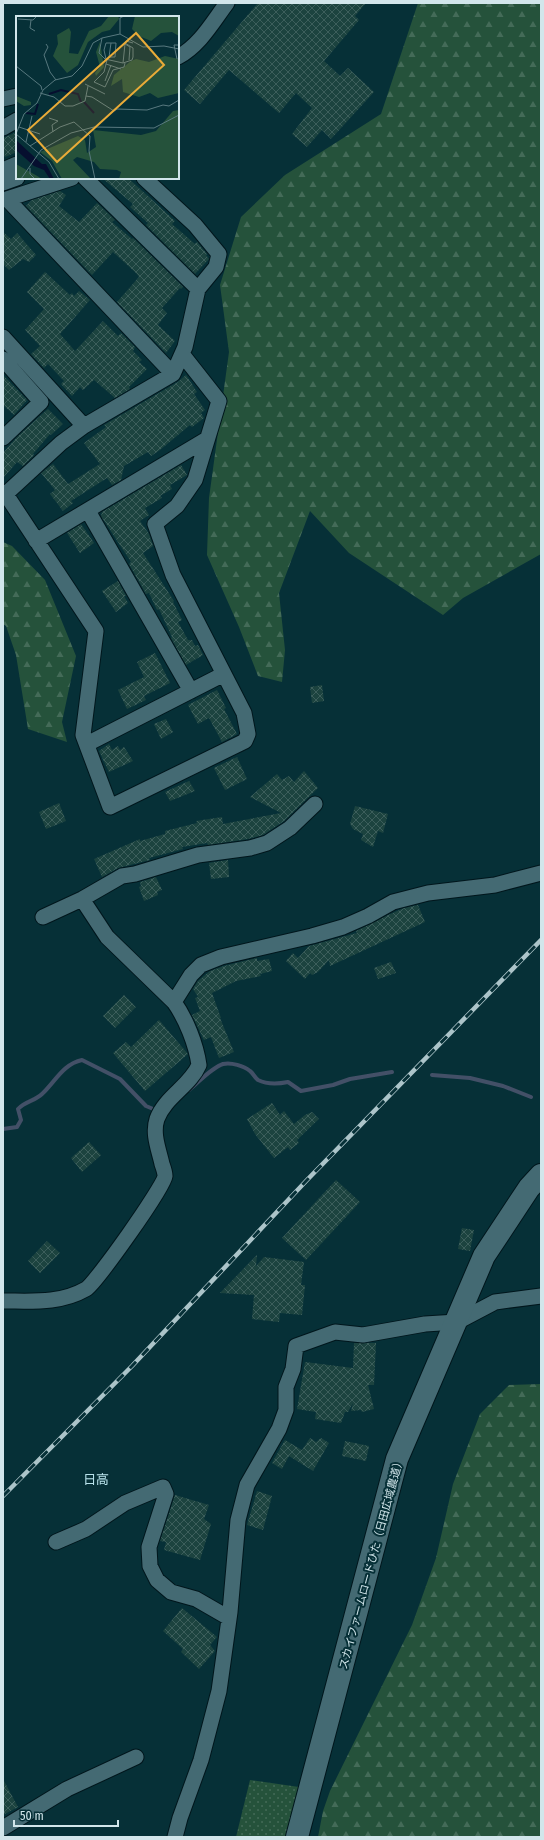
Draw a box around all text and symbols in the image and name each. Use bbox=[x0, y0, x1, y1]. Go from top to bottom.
inset map bbox=[16, 16, 179, 179]
street label: スカイファームロードひた（日田広域農道） bbox=[337, 1455, 406, 1671]
district label: 日高 bbox=[83, 1472, 109, 1487]
scale bar bbox=[14, 1802, 118, 1828]
text: 50 m bbox=[20, 1809, 44, 1823]

